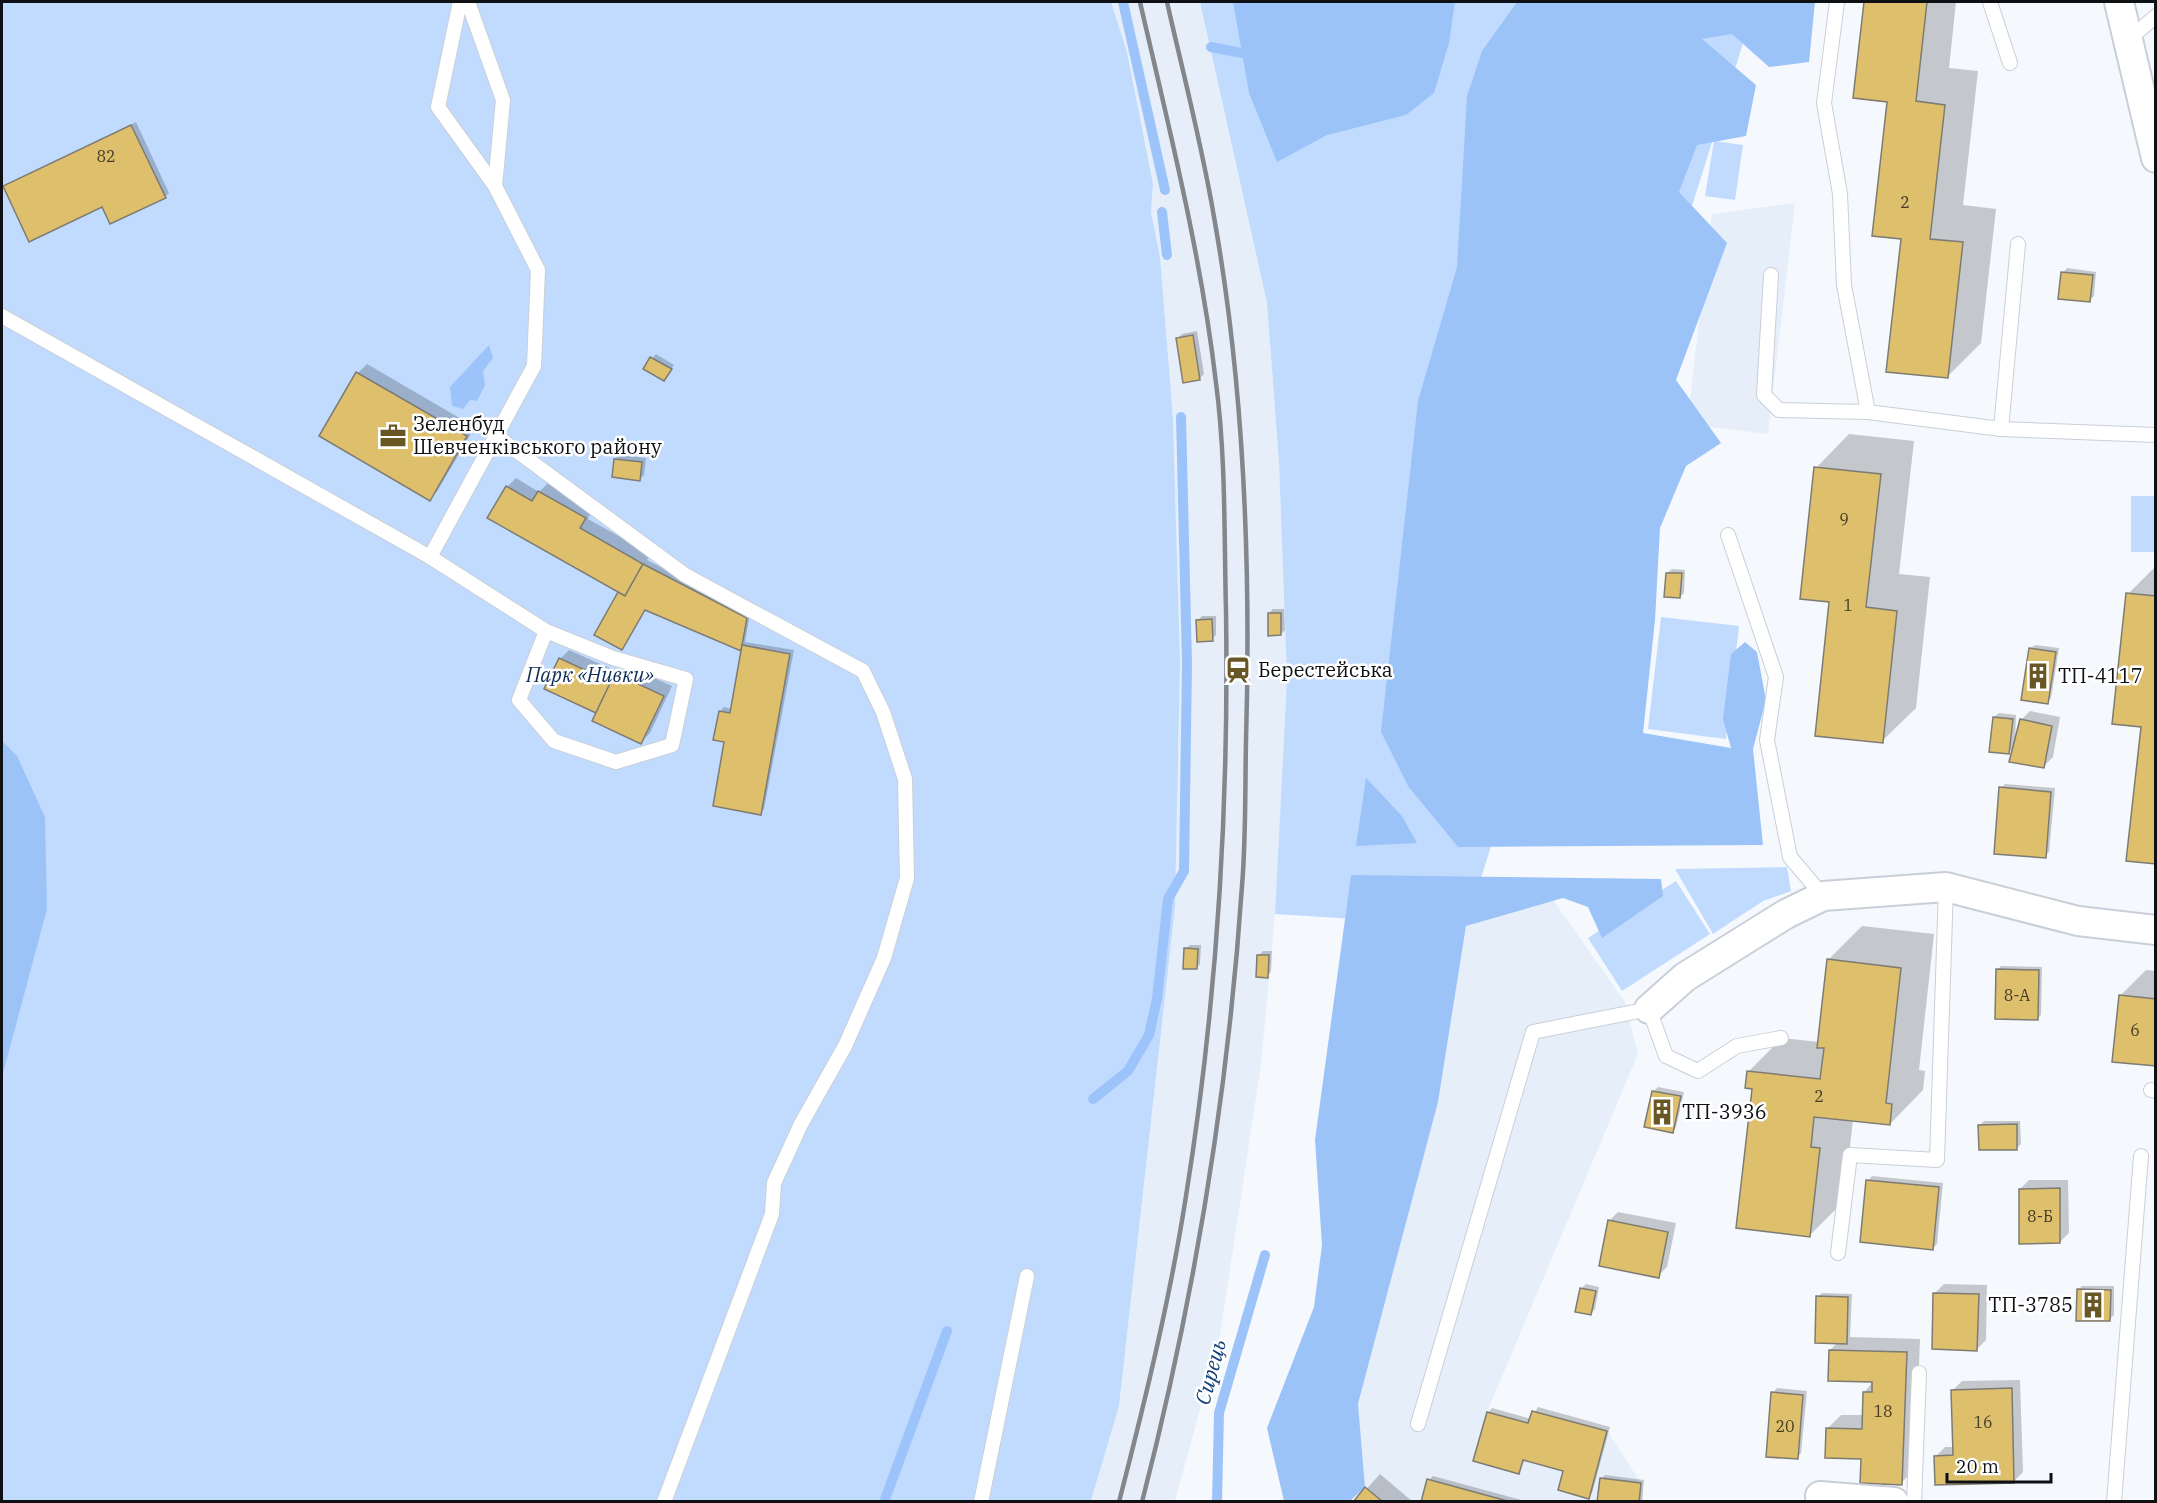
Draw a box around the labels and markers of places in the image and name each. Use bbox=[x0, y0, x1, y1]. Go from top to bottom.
place label: Зеленбуд Шевченківського району bbox=[413, 410, 662, 460]
office icon: Зеленбуд Шевченківського району bbox=[378, 421, 408, 451]
station icon: Берестейська bbox=[1223, 655, 1253, 685]
place label: Берестейська bbox=[1258, 656, 1393, 683]
building icon: ТП-4117 bbox=[2023, 661, 2053, 691]
place label: ТП-4117 bbox=[2058, 662, 2143, 689]
building icon: ТП-3936 bbox=[1647, 1097, 1677, 1127]
place label: ТП-3936 bbox=[1682, 1098, 1767, 1125]
building icon: ТП-3785 bbox=[2078, 1290, 2108, 1320]
place label: ТП-3785 bbox=[1988, 1291, 2073, 1318]

